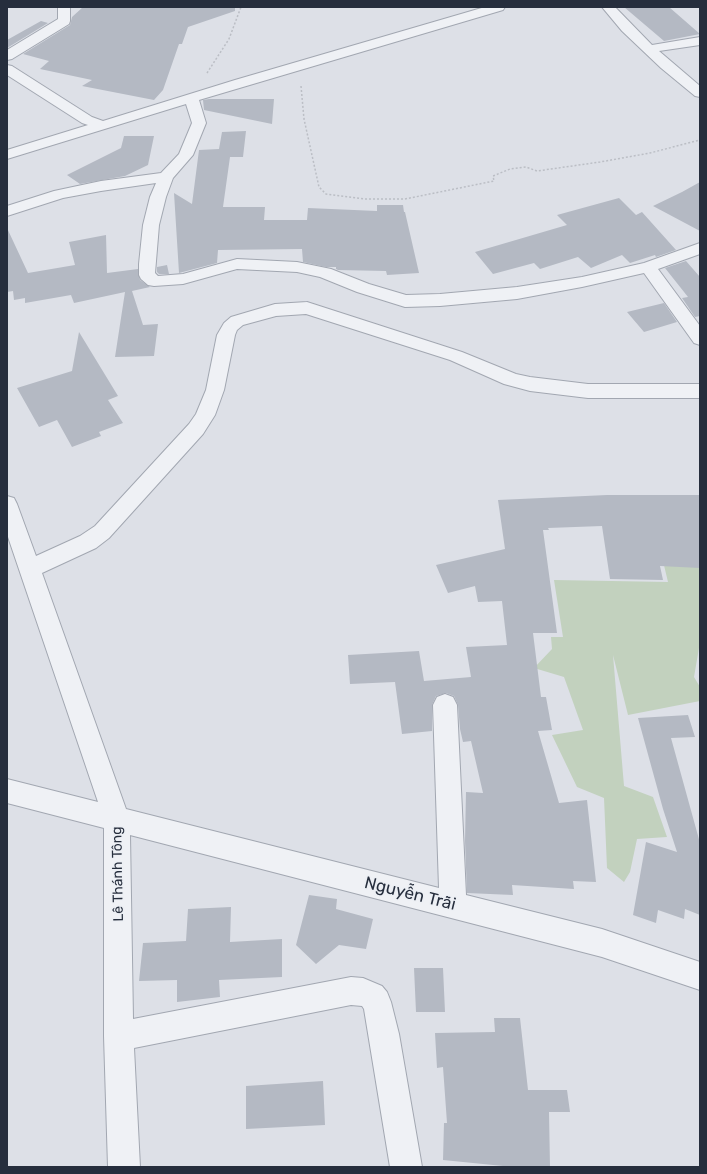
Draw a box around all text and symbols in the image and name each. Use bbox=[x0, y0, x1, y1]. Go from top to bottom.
street label: Lê Thánh Tông bbox=[109, 826, 127, 922]
street label: Nguyễn Trãi bbox=[362, 873, 458, 915]

